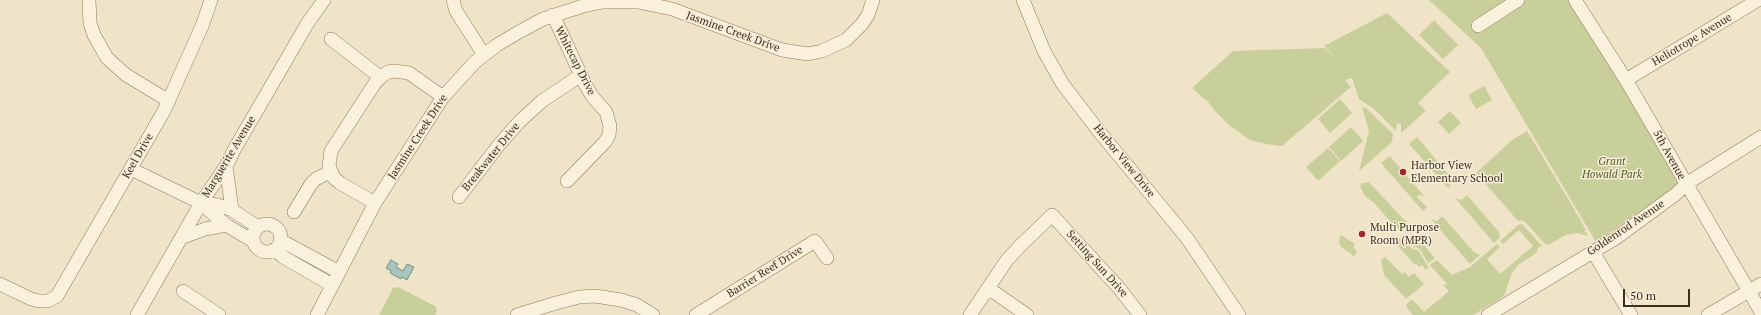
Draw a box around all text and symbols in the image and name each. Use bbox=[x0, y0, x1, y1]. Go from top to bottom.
street label: Jasmine Creek Drive bbox=[684, 9, 782, 55]
street label: Heliotrope Avenue bbox=[1650, 11, 1734, 69]
street label: Whitecap Drive bbox=[552, 24, 598, 98]
street label: Jasmine Creek Drive bbox=[386, 92, 450, 182]
street label: Marguerite Avenue bbox=[199, 114, 259, 200]
street label: Breakwater Drive bbox=[459, 120, 523, 194]
street label: Harbor View Drive bbox=[1091, 122, 1157, 200]
street label: 5th Avenue bbox=[1650, 128, 1688, 182]
street label: Keel Drive bbox=[120, 131, 156, 181]
park label: Grant Howald Park bbox=[1582, 155, 1642, 181]
place label: Harbor View Elementary School bbox=[1411, 159, 1503, 185]
marker: Harbor View Elementary School bbox=[1398, 167, 1408, 177]
street label: Goldenrod Avenue bbox=[1585, 197, 1667, 259]
place label: Multi Purpose Room (MPR) bbox=[1370, 221, 1439, 247]
street label: Setting Sun Drive bbox=[1063, 228, 1131, 300]
marker: Multi Purpose Room (MPR) bbox=[1357, 229, 1367, 239]
street label: Barrier Reef Drive bbox=[725, 243, 805, 301]
scale bar bbox=[1625, 281, 1692, 307]
text: 50 m bbox=[1630, 288, 1656, 303]

